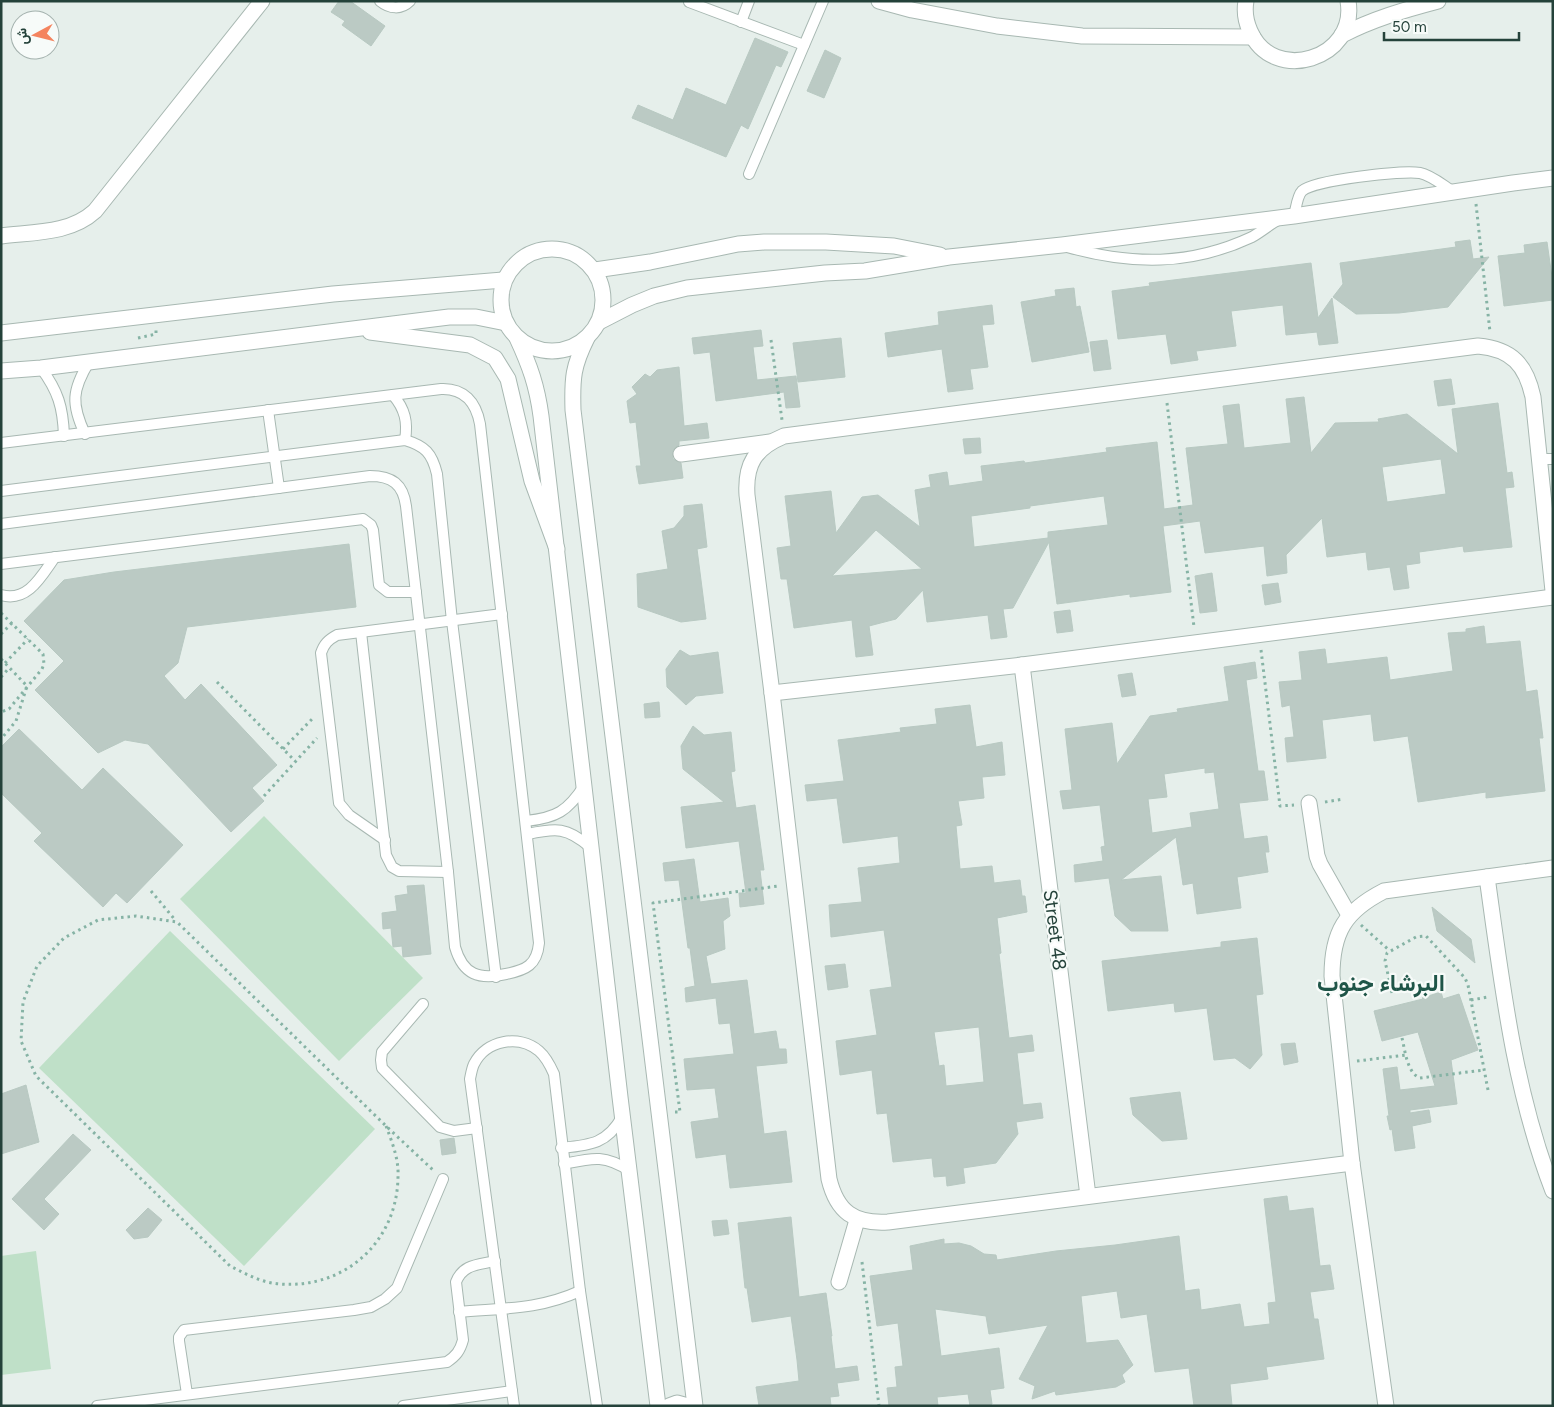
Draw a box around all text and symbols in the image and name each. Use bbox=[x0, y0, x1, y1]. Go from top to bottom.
north arrow bbox=[10, 10, 60, 60]
scale bar bbox=[1384, 10, 1519, 42]
text: 50 m bbox=[1392, 18, 1427, 36]
text: ش bbox=[13, 27, 32, 46]
street label: Street 48 bbox=[1039, 888, 1071, 972]
district label: البرشاء جنوب bbox=[1317, 968, 1445, 998]

